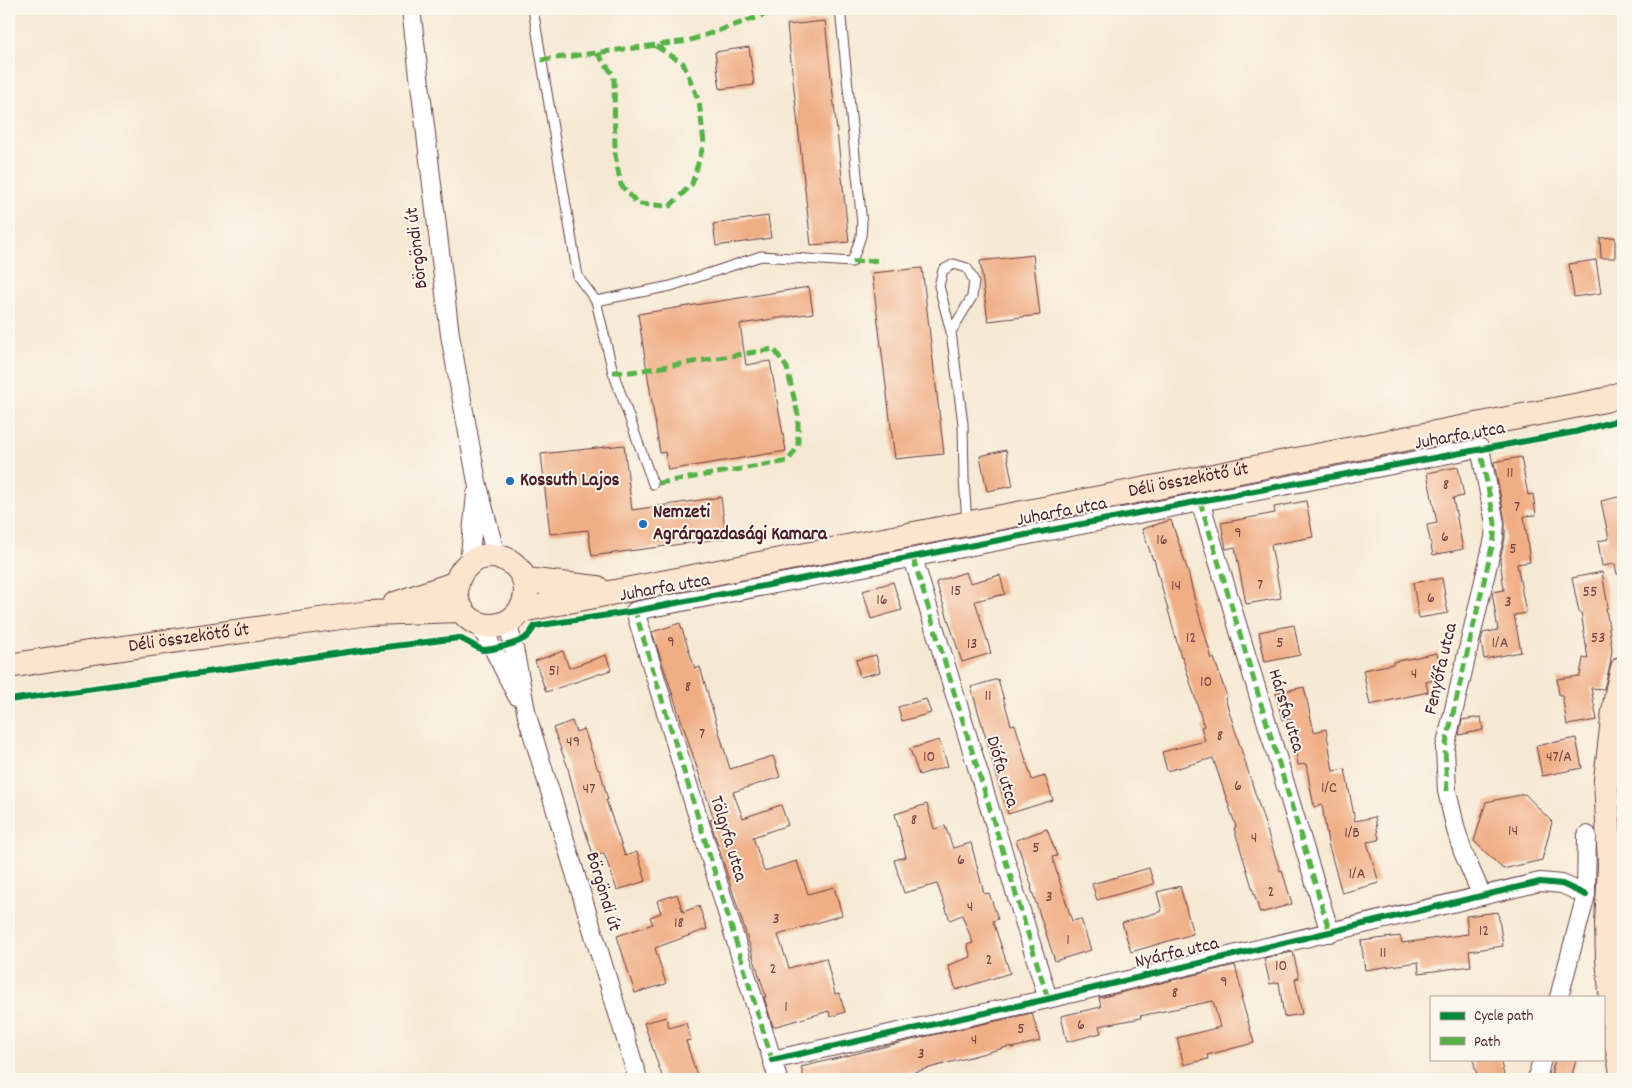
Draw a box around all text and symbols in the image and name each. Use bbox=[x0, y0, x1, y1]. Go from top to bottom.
street label: Börgöndi út bbox=[400, 206, 436, 290]
street label: Juharfa utca bbox=[1413, 416, 1508, 458]
street label: Déli összekötő út bbox=[1126, 456, 1251, 506]
house number: 11 bbox=[1506, 462, 1514, 485]
place label: Kossuth Lajos bbox=[520, 468, 620, 495]
house number: 8 bbox=[1443, 474, 1449, 497]
marker: Kossuth Lajos bbox=[504, 475, 516, 487]
street label: Juharfa utca bbox=[1015, 491, 1111, 535]
house number: 7 bbox=[1514, 496, 1520, 519]
place label: Nemzeti Agrárgazdasági Kamara bbox=[653, 500, 828, 549]
marker: Nemzeti Agrárgazdasági Kamara bbox=[637, 518, 649, 530]
house number: 9 bbox=[1234, 522, 1242, 545]
house number: 6 bbox=[1441, 526, 1449, 549]
house number: 16 bbox=[1156, 529, 1168, 552]
house number: 5 bbox=[1509, 538, 1517, 561]
street label: Juharfa utca bbox=[618, 568, 713, 610]
house number: 7 bbox=[1257, 574, 1263, 597]
house number: 14 bbox=[1171, 575, 1181, 598]
house number: 15 bbox=[951, 580, 961, 603]
house number: 55 bbox=[1583, 581, 1597, 604]
house number: 6 bbox=[1427, 587, 1435, 610]
house number: 16 bbox=[876, 589, 888, 612]
house number: 3 bbox=[1504, 591, 1512, 614]
street label: Déli összekötő út bbox=[127, 617, 251, 661]
street label: Fenyőfa utca bbox=[1418, 619, 1466, 718]
house number: 12 bbox=[1186, 627, 1196, 650]
house number: 53 bbox=[1591, 627, 1605, 650]
house number: 9 bbox=[667, 631, 675, 654]
house number: 5 bbox=[1276, 632, 1284, 655]
house number: 1/A bbox=[1492, 632, 1509, 655]
house number: 13 bbox=[967, 633, 977, 656]
house number: 51 bbox=[549, 660, 559, 683]
house number: 4 bbox=[1411, 663, 1417, 686]
street label: Hársfa utca bbox=[1260, 666, 1311, 757]
house number: 10 bbox=[1200, 671, 1212, 694]
house number: 8 bbox=[685, 676, 691, 699]
house number: 11 bbox=[984, 685, 992, 708]
house number: 7 bbox=[699, 723, 705, 746]
house number: 8 bbox=[1217, 725, 1223, 748]
house number: 49 bbox=[566, 731, 580, 754]
street label: Diófa utca bbox=[977, 733, 1025, 812]
house number: 10 bbox=[923, 746, 935, 769]
house number: 47/A bbox=[1546, 746, 1572, 769]
house number: 6 bbox=[1234, 775, 1242, 798]
house number: 1/C bbox=[1321, 777, 1337, 800]
house number: 47 bbox=[583, 778, 595, 801]
street label: Tölgyfa utca bbox=[701, 793, 753, 886]
house number: 8 bbox=[911, 809, 917, 832]
house number: 14 bbox=[1508, 820, 1518, 843]
house number: 1/B bbox=[1344, 822, 1360, 845]
house number: 4 bbox=[1251, 827, 1257, 850]
house number: 5 bbox=[1032, 837, 1040, 860]
street label: Börgöndi út bbox=[577, 849, 627, 935]
house number: 6 bbox=[957, 849, 965, 872]
house number: 1/A bbox=[1349, 863, 1366, 886]
house number: 2 bbox=[1268, 881, 1275, 904]
house number: 3 bbox=[1045, 886, 1053, 909]
house number: 4 bbox=[967, 896, 973, 919]
house number: 3 bbox=[772, 908, 780, 931]
house number: 18 bbox=[674, 912, 684, 935]
house number: 12 bbox=[1479, 920, 1489, 943]
house number: 1 bbox=[1066, 929, 1070, 952]
street label: Nyárfa utca bbox=[1132, 931, 1223, 977]
house number: 11 bbox=[1379, 942, 1387, 965]
house number: 2 bbox=[986, 949, 993, 972]
house number: 10 bbox=[1275, 955, 1287, 978]
house number: 2 bbox=[770, 958, 777, 981]
house number: 9 bbox=[1220, 971, 1228, 994]
house number: 8 bbox=[1172, 982, 1178, 1005]
house number: 1 bbox=[784, 996, 788, 1019]
legend bbox=[1430, 996, 1604, 1060]
text: Cycle path bbox=[1474, 1006, 1534, 1028]
house number: 6 bbox=[1077, 1014, 1085, 1037]
house number: 5 bbox=[1017, 1018, 1025, 1041]
house number: 4 bbox=[971, 1029, 977, 1052]
text: Path bbox=[1474, 1032, 1500, 1054]
house number: 3 bbox=[917, 1043, 925, 1066]

